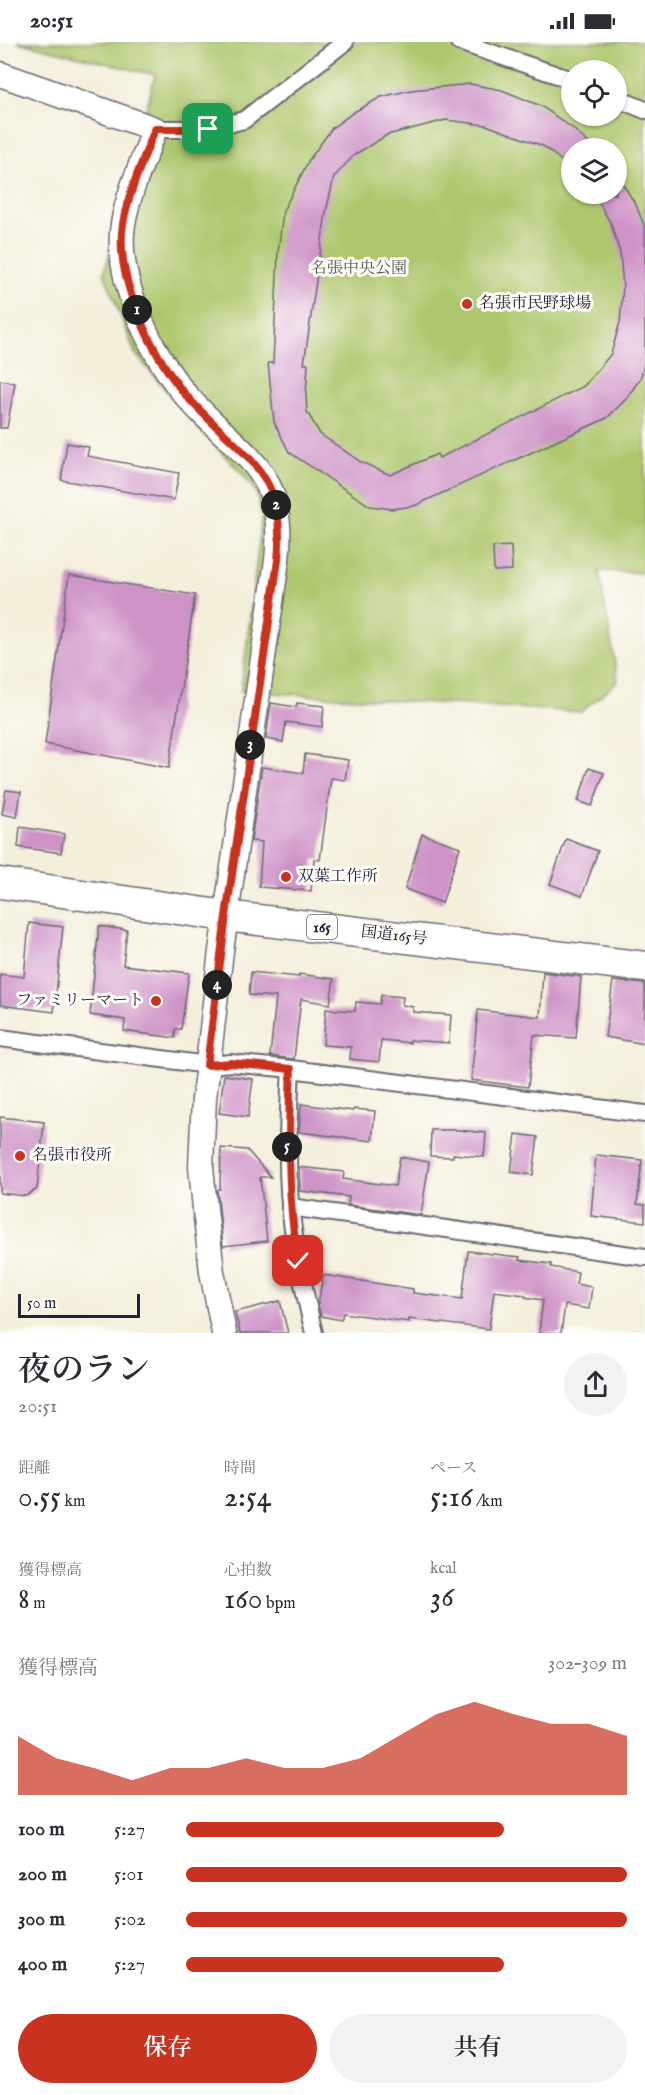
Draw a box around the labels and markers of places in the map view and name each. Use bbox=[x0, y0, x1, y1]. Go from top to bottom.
pin bbox=[182, 103, 233, 154]
place label: 名張市民野球場 bbox=[479, 294, 591, 314]
pin: 1 bbox=[122, 295, 152, 325]
marker: 名張市民野球場 bbox=[460, 297, 474, 311]
pin: 2 bbox=[261, 490, 291, 520]
pin: 3 bbox=[235, 730, 265, 760]
place label: 双葉工作所 bbox=[298, 867, 378, 887]
marker: 双葉工作所 bbox=[279, 870, 293, 884]
pin: 4 bbox=[202, 970, 232, 1000]
place label: ファミリーマート bbox=[16, 991, 144, 1011]
marker: ファミリーマート bbox=[149, 994, 163, 1008]
pin: 5 bbox=[272, 1132, 302, 1162]
place label: 名張市役所 bbox=[32, 1146, 112, 1166]
marker: 名張市役所 bbox=[13, 1149, 27, 1163]
pin bbox=[272, 1235, 323, 1286]

